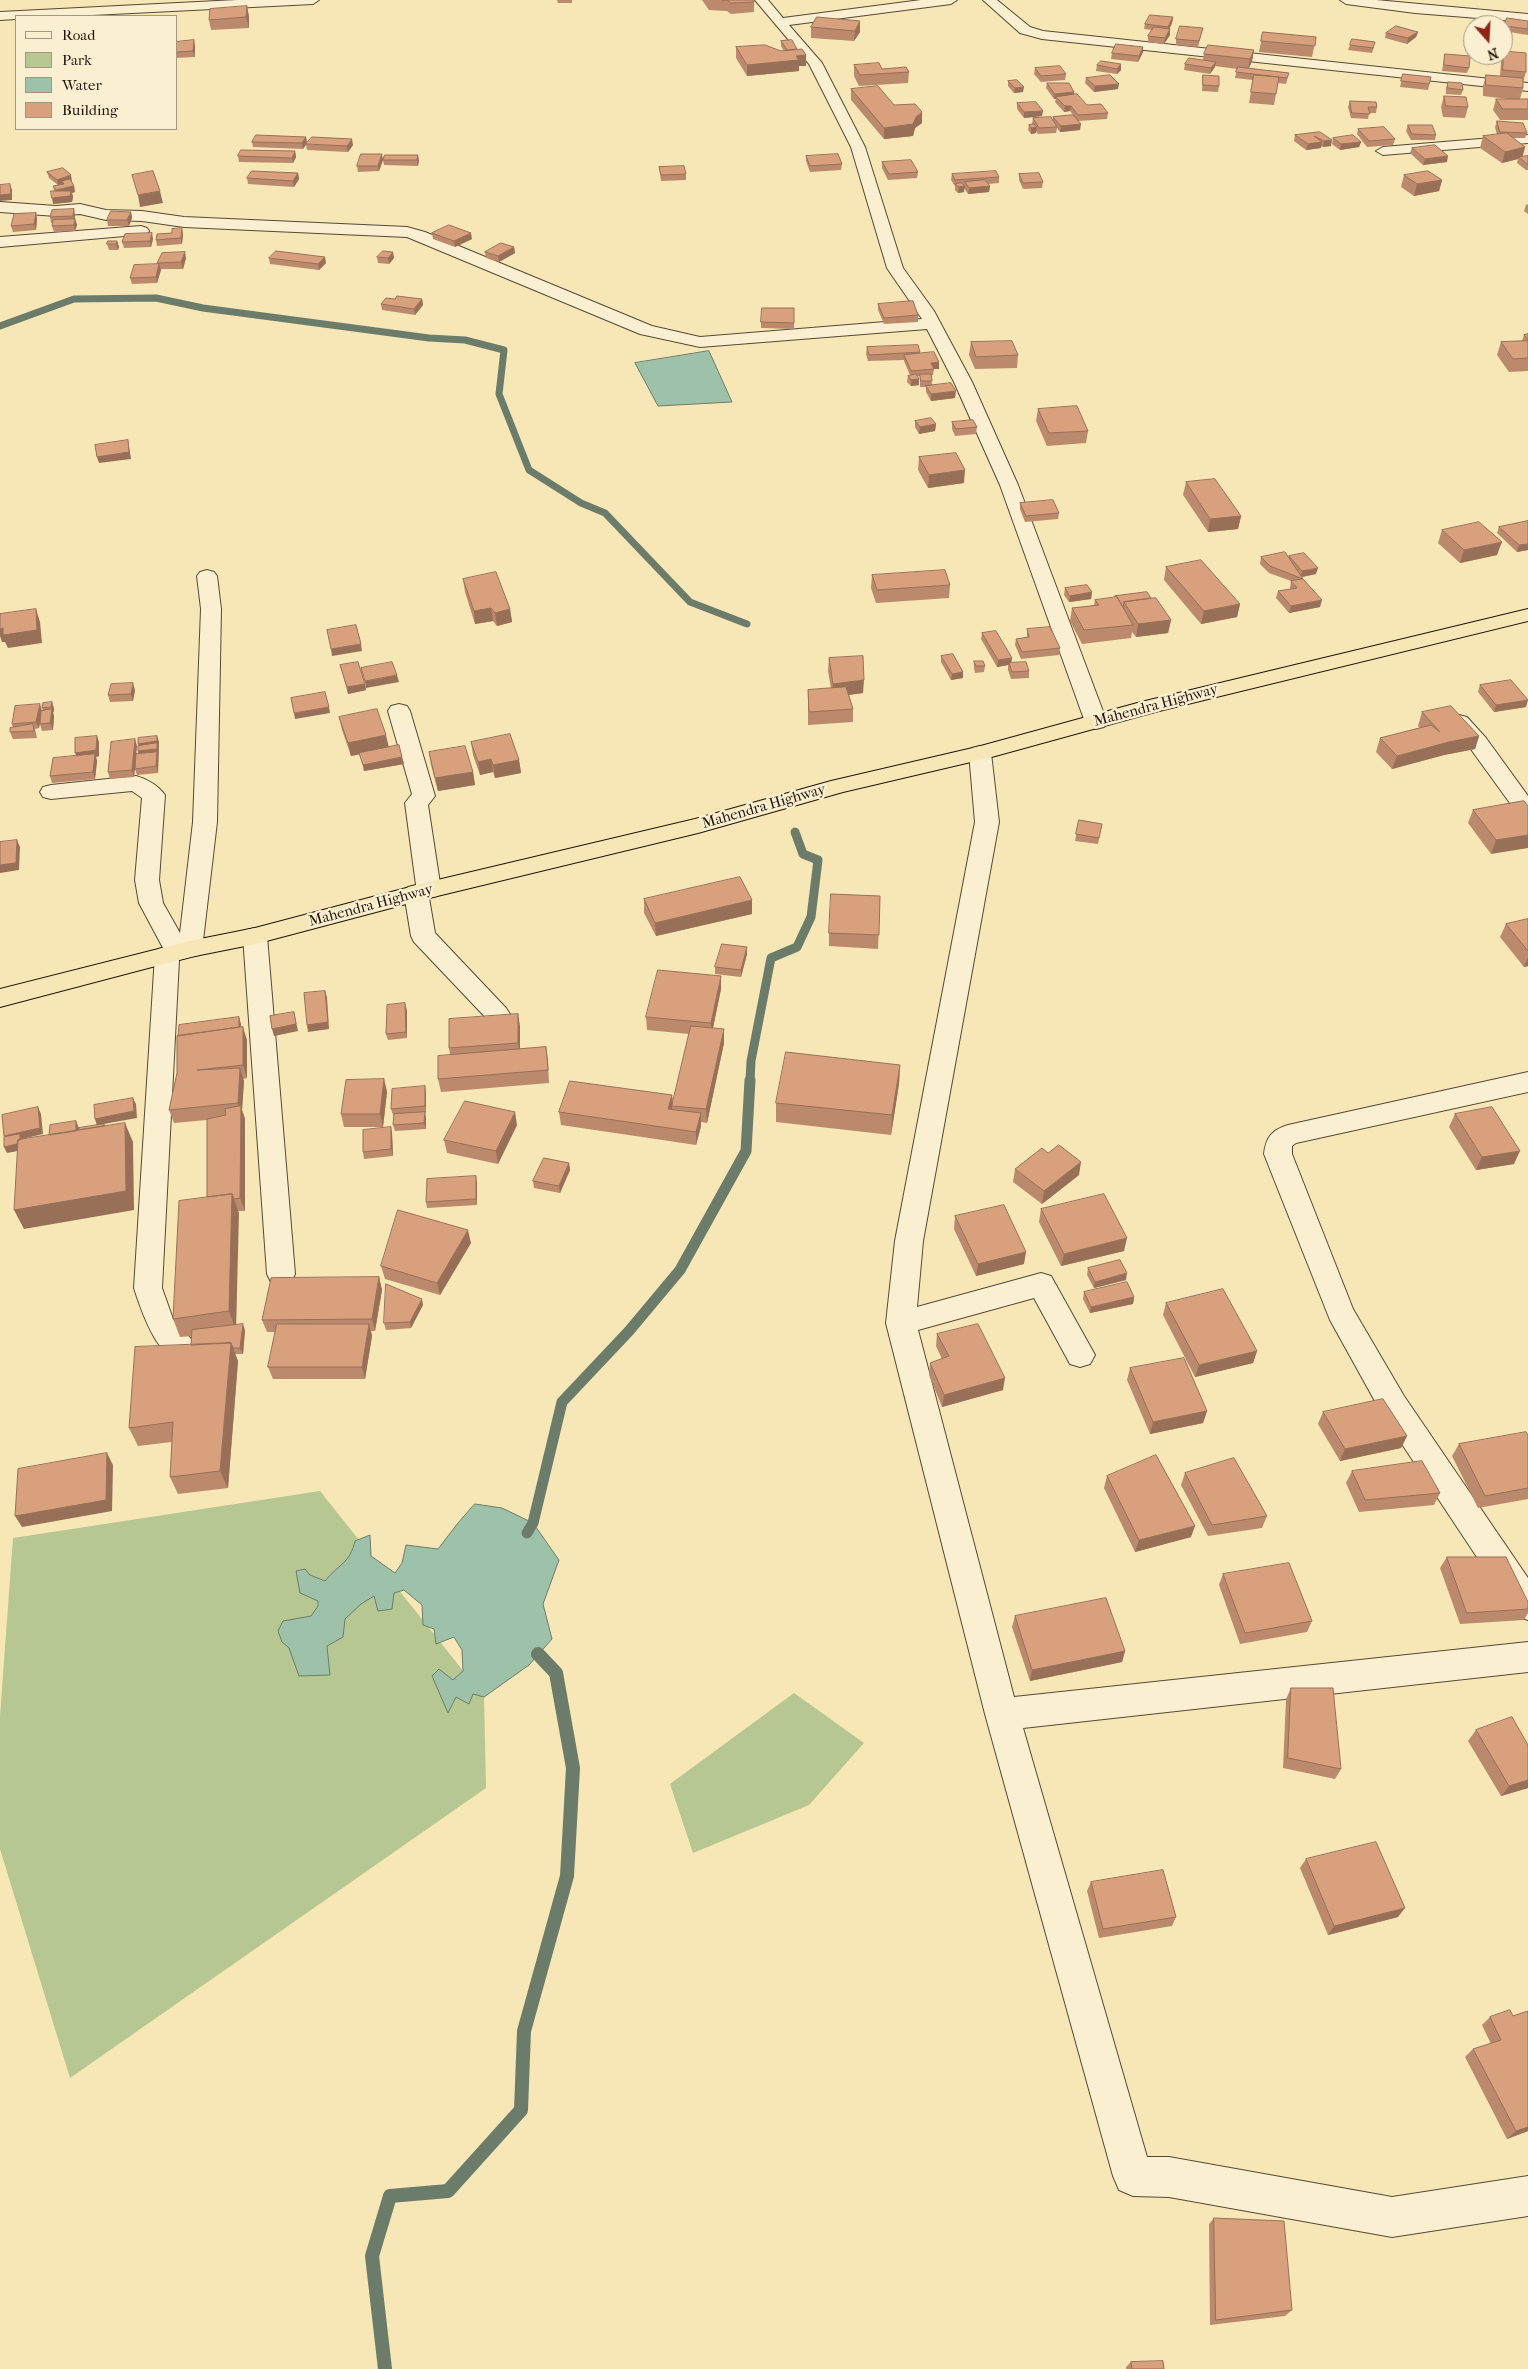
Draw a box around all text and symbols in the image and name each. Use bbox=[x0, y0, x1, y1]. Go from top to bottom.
legend bbox=[15, 15, 178, 130]
north arrow bbox=[1463, 15, 1513, 65]
text: Road bbox=[62, 26, 95, 44]
text: N bbox=[1485, 44, 1501, 63]
text: Park bbox=[62, 51, 92, 69]
text: Water bbox=[62, 76, 102, 94]
text: Building bbox=[62, 101, 118, 119]
street label: Mahendra Highway bbox=[1092, 681, 1220, 731]
street label: Mahendra Highway bbox=[700, 781, 828, 833]
street label: Mahendra Highway bbox=[307, 881, 435, 931]

